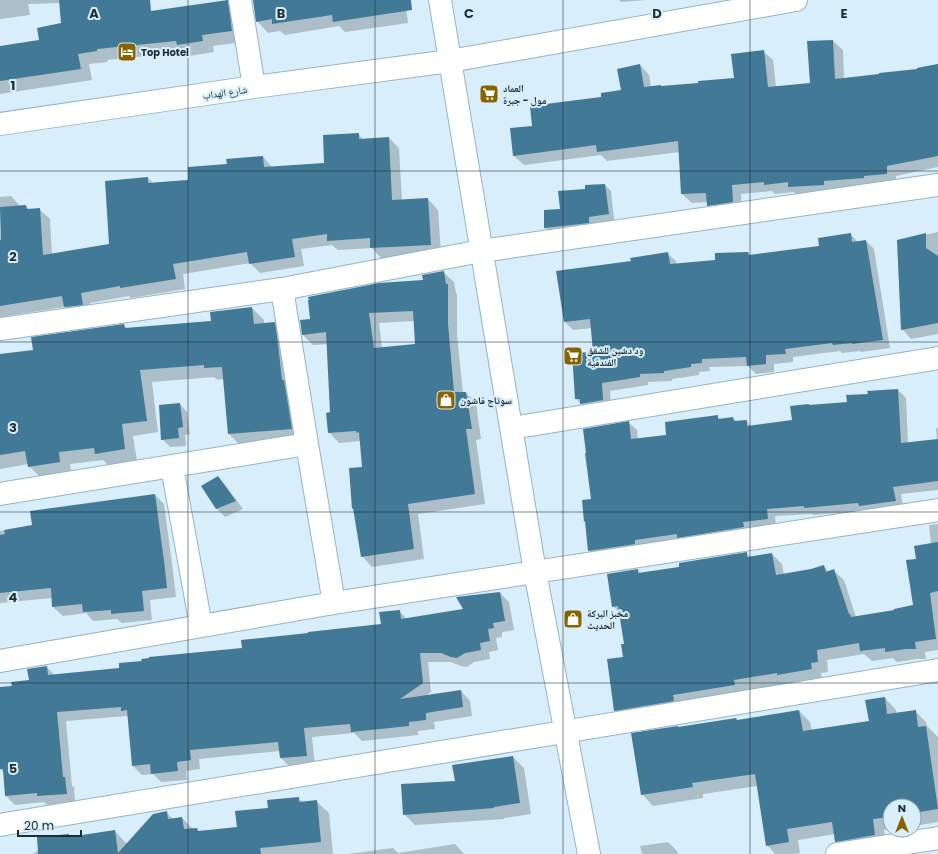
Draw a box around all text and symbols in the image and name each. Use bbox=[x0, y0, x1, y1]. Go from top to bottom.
text: A bbox=[89, 4, 99, 23]
text: B bbox=[277, 4, 286, 23]
text: C bbox=[464, 4, 474, 23]
text: D bbox=[652, 4, 662, 23]
text: E bbox=[840, 4, 848, 23]
hotel icon: Top Hotel bbox=[116, 41, 138, 63]
place label: Top Hotel bbox=[141, 45, 189, 60]
text: 1 bbox=[11, 76, 15, 95]
place label: العماد مول - جبرة bbox=[503, 81, 547, 108]
street label: شارع الهداب bbox=[202, 82, 249, 103]
supermarket icon: العماد مول - جبرة bbox=[478, 83, 500, 105]
text: 2 bbox=[9, 247, 17, 266]
place label: ود دشين للشقق الفندقية bbox=[587, 343, 644, 370]
supermarket icon: ود دشين للشقق الفندقية bbox=[562, 345, 584, 367]
shop icon: سوتاج فاشون bbox=[435, 389, 457, 411]
place label: سوتاج فاشون bbox=[460, 393, 512, 408]
text: 3 bbox=[9, 418, 17, 437]
text: 4 bbox=[9, 588, 18, 607]
place label: مخبز البركة الحديث bbox=[587, 606, 629, 633]
shop icon: مخبز البركة الحديث bbox=[562, 608, 584, 630]
text: 5 bbox=[9, 759, 17, 778]
north arrow bbox=[882, 798, 922, 838]
text: N bbox=[898, 800, 906, 816]
scale bar bbox=[18, 812, 81, 838]
text: 20 m bbox=[24, 817, 54, 834]

